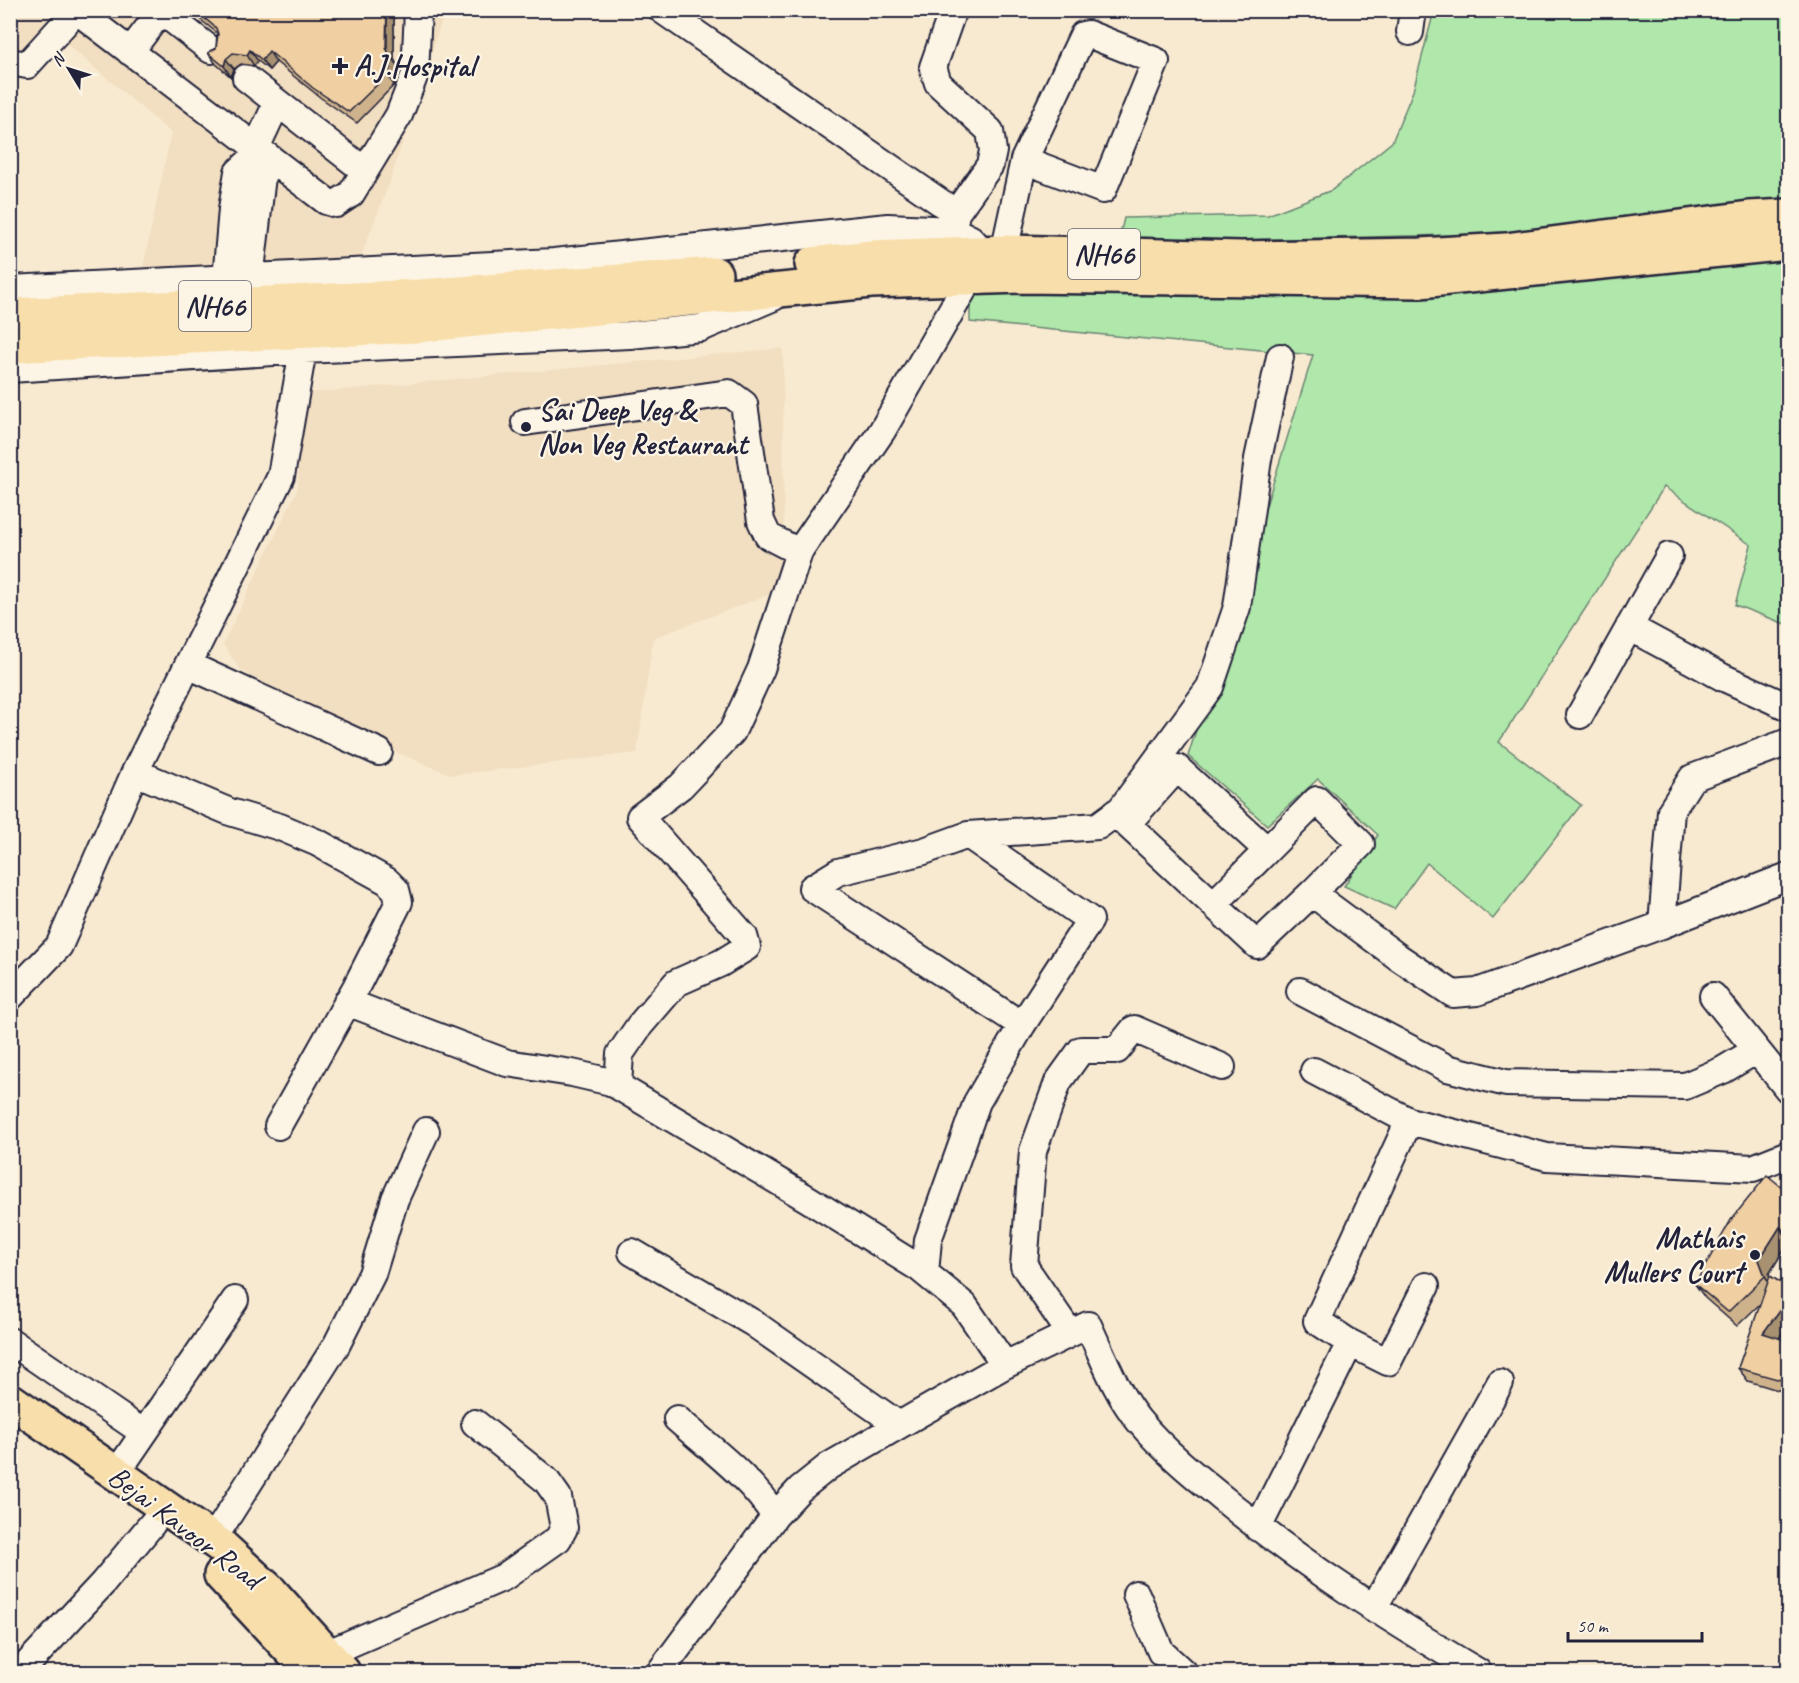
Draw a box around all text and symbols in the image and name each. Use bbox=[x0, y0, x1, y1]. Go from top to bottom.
north arrow bbox=[39, 39, 99, 99]
place label: A.J.Hospital bbox=[354, 47, 480, 85]
text: N bbox=[47, 48, 71, 70]
marker: A.J.Hospital bbox=[331, 57, 349, 75]
road number: NH66 bbox=[1068, 229, 1140, 279]
road number: NH66 bbox=[179, 281, 251, 331]
place label: Sai Deep Veg & Non Veg Restaurant bbox=[538, 391, 750, 463]
marker: Sai Deep Veg & Non Veg Restaurant bbox=[519, 420, 533, 434]
place label: Mathais Mullers Court bbox=[1604, 1219, 1748, 1291]
marker: Mathais Mullers Court bbox=[1748, 1248, 1762, 1262]
street label: Bejai Kavoor Road bbox=[101, 1457, 273, 1600]
scale bar bbox=[1568, 1605, 1702, 1643]
text: 50 m bbox=[1577, 1615, 1610, 1637]

